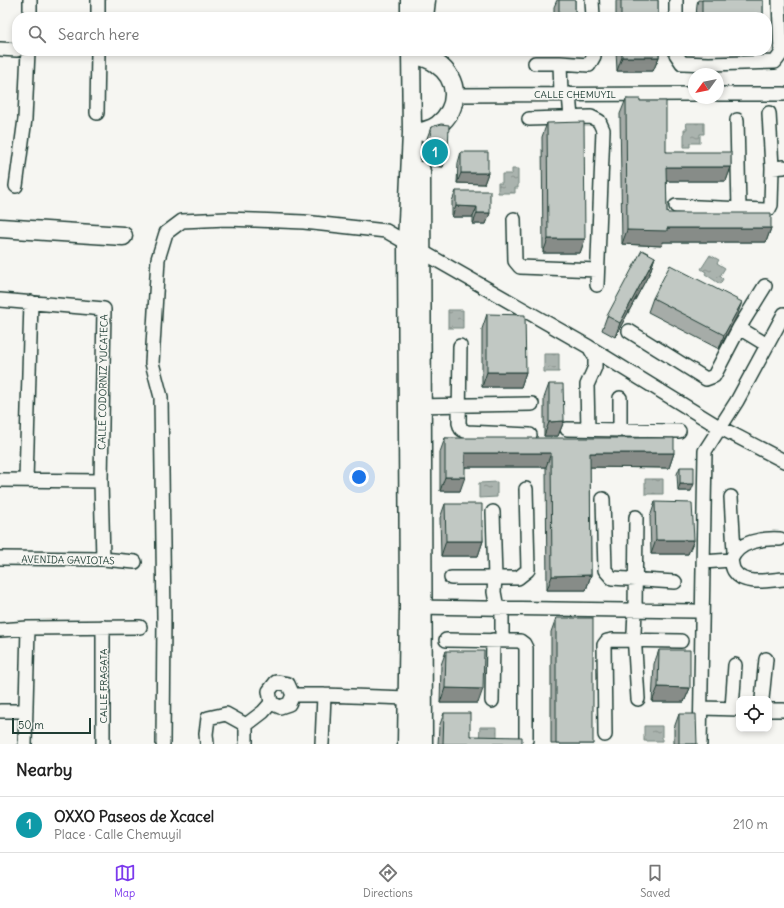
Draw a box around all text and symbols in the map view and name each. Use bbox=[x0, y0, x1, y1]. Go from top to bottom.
search box bbox=[12, 12, 772, 56]
icon: search bbox=[26, 23, 48, 45]
text: Search here bbox=[58, 25, 139, 44]
north arrow bbox=[688, 68, 724, 104]
street label: CALLE CHEMUYIL bbox=[534, 88, 617, 101]
pin: 1 bbox=[422, 137, 448, 167]
street label: CALLE CODORNIZ YUCATECA bbox=[95, 313, 111, 450]
your location bbox=[349, 467, 369, 487]
street label: AVENIDA GAVIOTAS bbox=[21, 553, 115, 567]
street label: CALLE FRAGATA bbox=[97, 648, 110, 723]
map controls bbox=[736, 696, 772, 732]
button: locate bbox=[736, 696, 772, 732]
scale bar bbox=[12, 716, 91, 735]
text: 50 m bbox=[18, 718, 44, 732]
text: Nearby bbox=[16, 759, 72, 781]
text: OXXO Paseos de Xcacel bbox=[54, 807, 214, 826]
text: 1 bbox=[26, 816, 32, 833]
text: 210 m bbox=[733, 816, 768, 833]
text: Place · Calle Chemuyil bbox=[54, 826, 181, 843]
tab: Map bbox=[114, 862, 136, 900]
tab: Directions bbox=[363, 862, 413, 900]
tab: Saved bbox=[640, 862, 670, 900]

